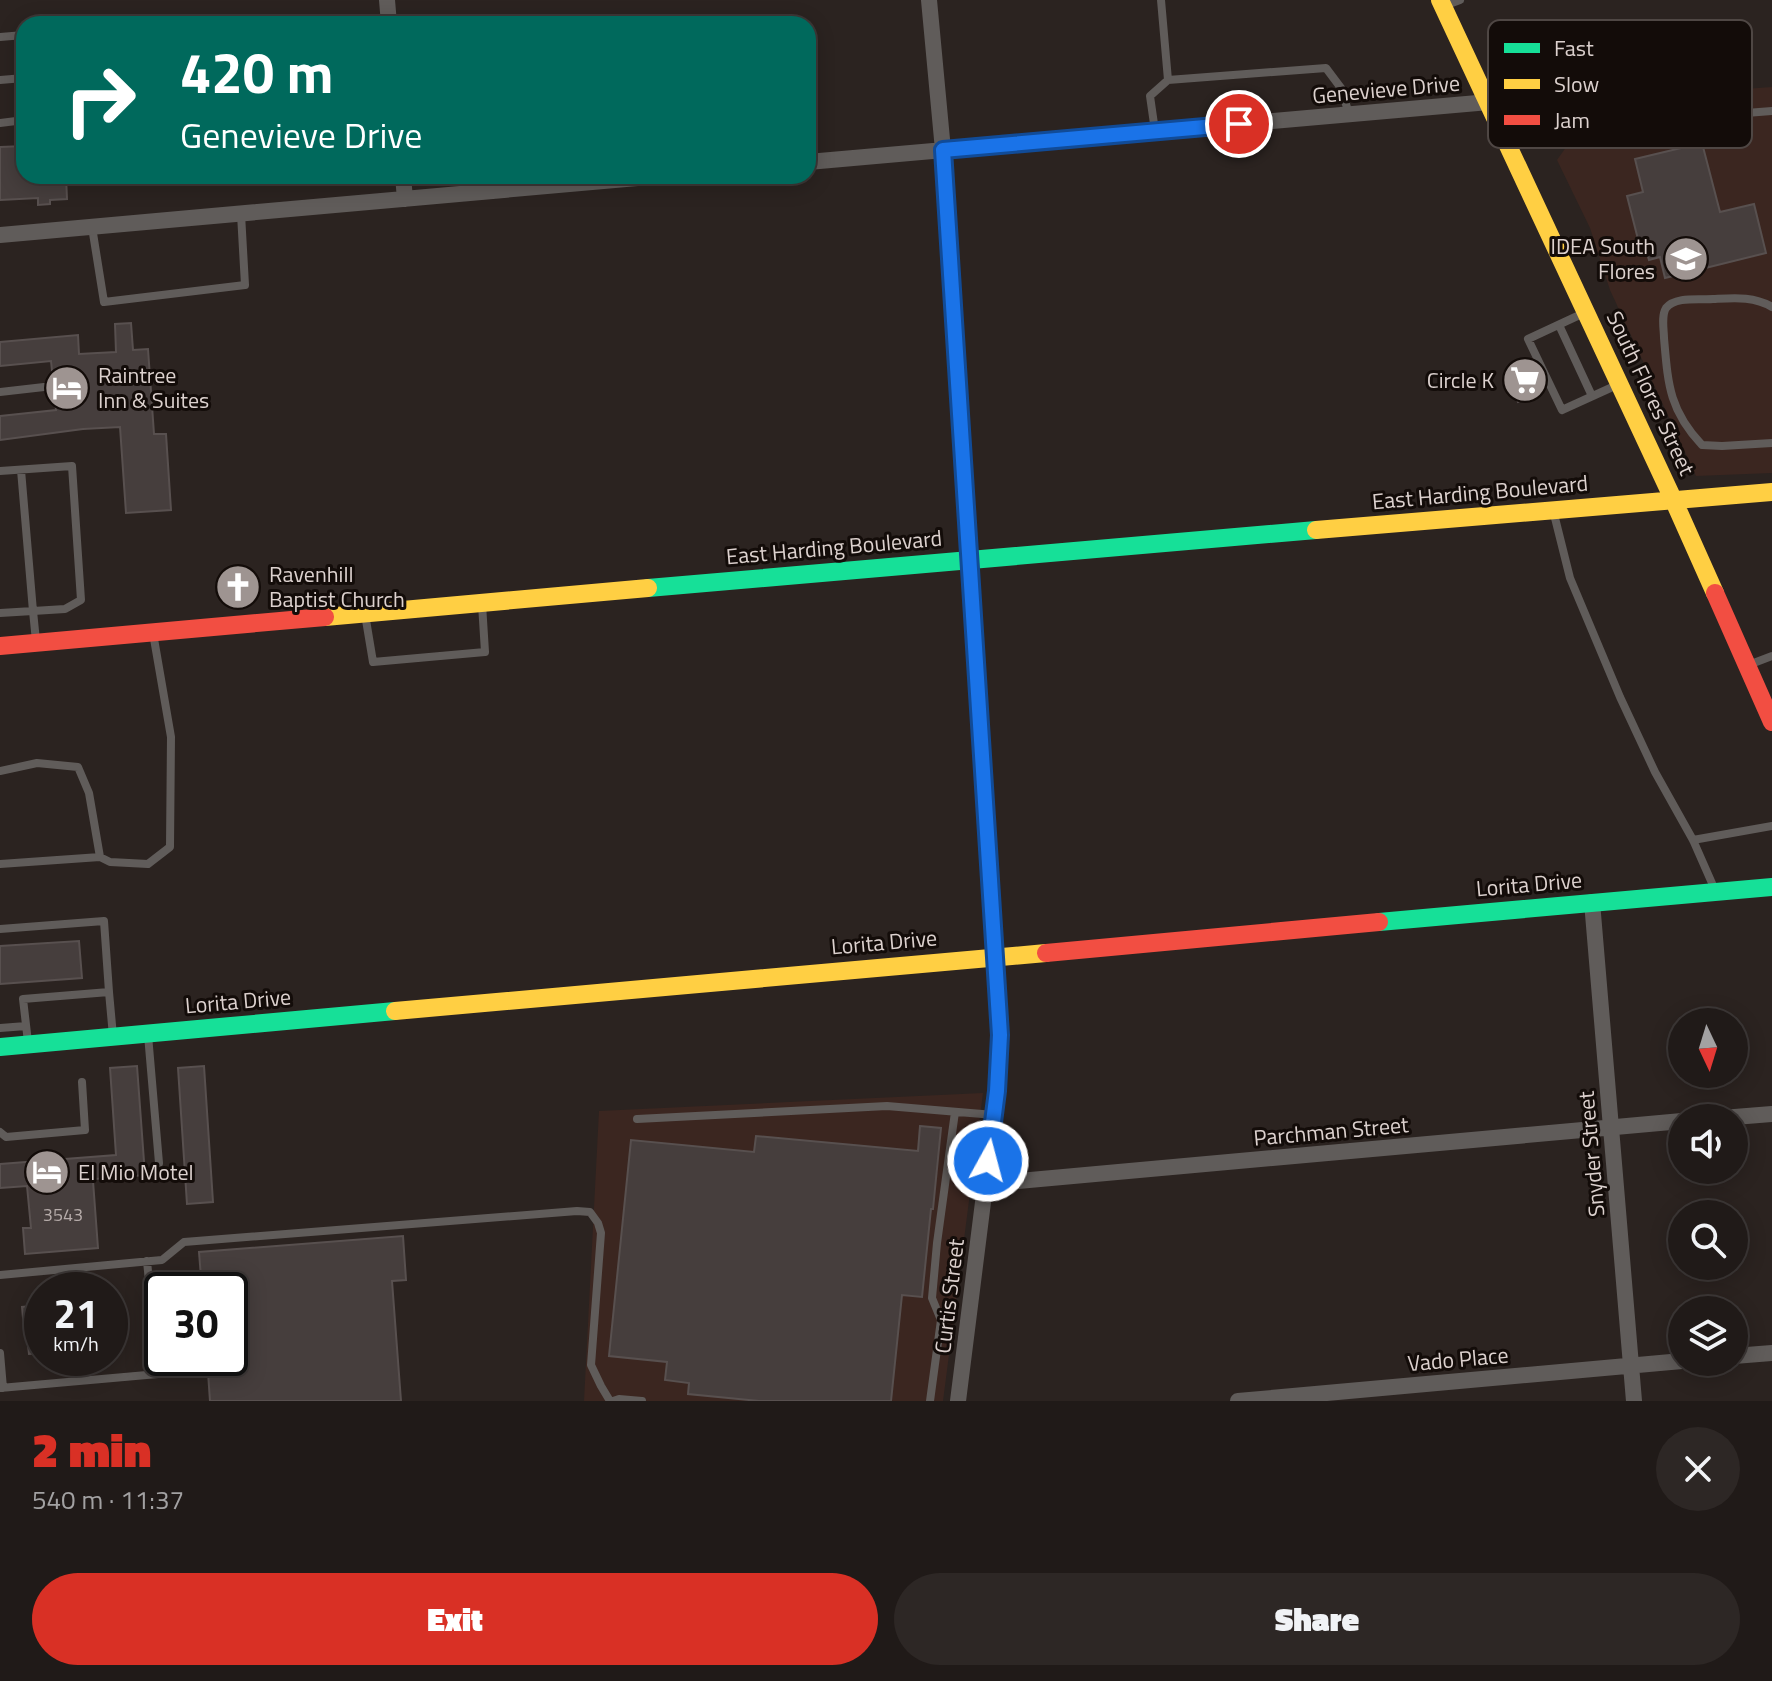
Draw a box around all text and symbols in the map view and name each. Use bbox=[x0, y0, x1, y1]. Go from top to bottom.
legend bbox=[1488, 20, 1752, 148]
text: 420 m bbox=[180, 30, 333, 115]
text: Fast bbox=[1554, 31, 1594, 65]
icon: right bbox=[48, 48, 152, 152]
street label: Genevieve Drive bbox=[1311, 66, 1461, 112]
text: Slow bbox=[1554, 67, 1600, 101]
pin bbox=[1205, 90, 1273, 158]
icon: arrive bbox=[1217, 102, 1261, 146]
text: Jam bbox=[1554, 103, 1590, 137]
text: Genevieve Drive bbox=[180, 107, 423, 162]
place label: IDEA South Flores bbox=[1551, 229, 1655, 288]
school or university icon: IDEA South Flores bbox=[1662, 235, 1710, 283]
street label: South Flores Street bbox=[1598, 305, 1704, 481]
supermarket icon: Circle K bbox=[1501, 356, 1549, 404]
place label: Raintree Inn & Suites bbox=[98, 358, 209, 417]
place label: Circle K bbox=[1427, 363, 1494, 397]
hotel icon: Raintree Inn & Suites bbox=[43, 364, 91, 412]
street label: East Harding Boulevard bbox=[1371, 466, 1589, 518]
street label: East Harding Boulevard bbox=[725, 521, 943, 573]
place label: Ravenhill Baptist Church bbox=[269, 557, 405, 616]
church icon: Ravenhill Baptist Church bbox=[214, 563, 262, 611]
street label: Lorita Drive bbox=[1475, 862, 1583, 906]
street label: Lorita Drive bbox=[830, 920, 938, 964]
street label: Lorita Drive bbox=[184, 979, 292, 1023]
north arrow bbox=[1668, 1008, 1748, 1088]
map controls bbox=[1668, 1008, 1748, 1376]
street label: Snyder Street bbox=[1569, 1090, 1613, 1218]
button: sound bbox=[1668, 1104, 1748, 1184]
street label: Parchman Street bbox=[1252, 1107, 1410, 1155]
position arrow bbox=[946, 1119, 1030, 1203]
hotel icon: El Mio Motel bbox=[23, 1148, 71, 1196]
place label: El Mio Motel bbox=[78, 1155, 194, 1189]
button: search bbox=[1668, 1200, 1748, 1280]
house number: 3543 bbox=[43, 1201, 83, 1228]
street label: Curtis Street bbox=[925, 1236, 973, 1355]
speed limit sign: 30 bbox=[144, 1272, 248, 1376]
text: 21 bbox=[54, 1283, 98, 1344]
button: layers bbox=[1668, 1296, 1748, 1376]
text: km/h bbox=[53, 1328, 99, 1359]
street label: Vado Place bbox=[1406, 1338, 1510, 1380]
text: 2 min bbox=[32, 1413, 151, 1486]
button: close bbox=[1656, 1427, 1740, 1511]
text: 540 m · 11:37 bbox=[32, 1480, 184, 1519]
button: Exit bbox=[32, 1573, 878, 1665]
button: Share bbox=[894, 1573, 1740, 1665]

